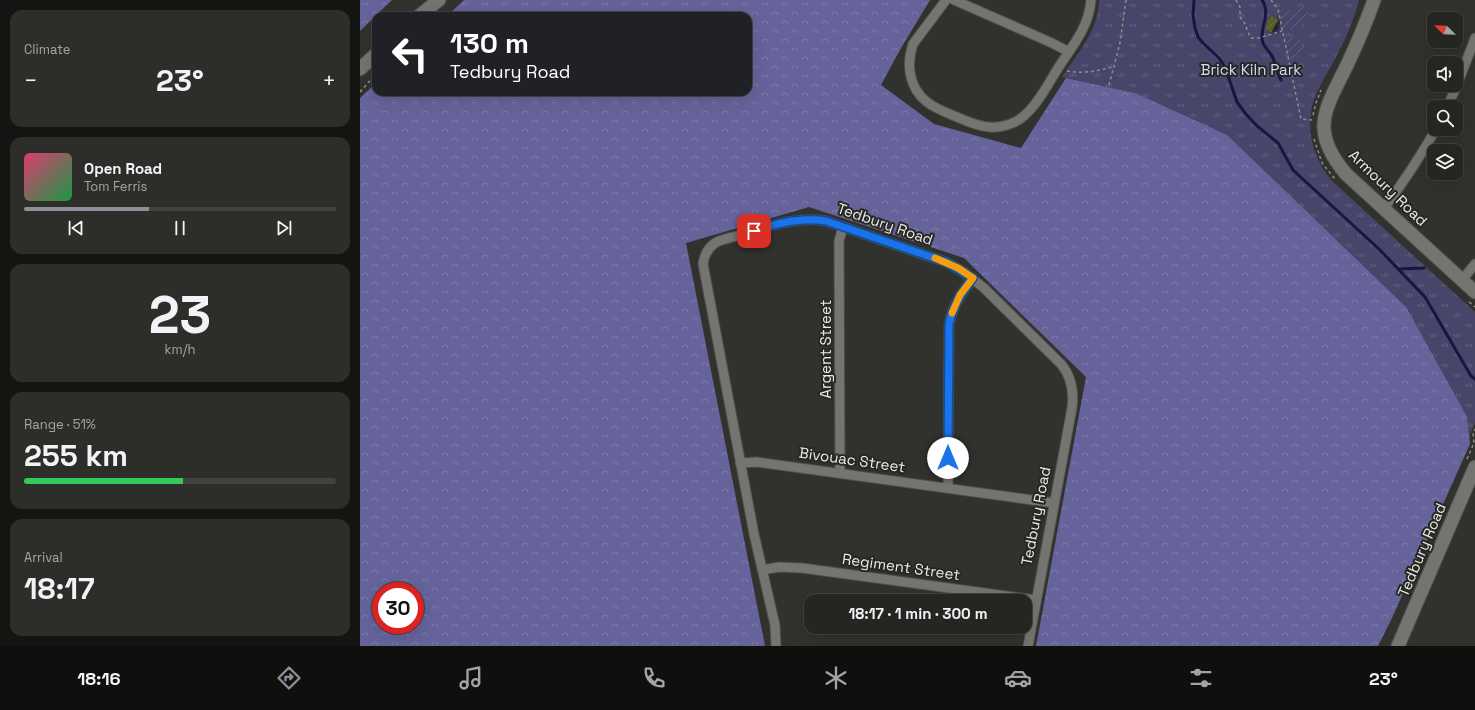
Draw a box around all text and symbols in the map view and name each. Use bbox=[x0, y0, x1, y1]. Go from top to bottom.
north arrow bbox=[1427, 12, 1463, 48]
map controls bbox=[1427, 12, 1463, 180]
text: 130 m bbox=[450, 25, 529, 61]
icon: left bbox=[384, 28, 436, 80]
text: Climate bbox=[24, 41, 70, 58]
button: sound bbox=[1427, 56, 1463, 92]
text: Tedbury Road bbox=[450, 60, 570, 83]
park label: Brick Kiln Park bbox=[1201, 60, 1301, 79]
text: 23° bbox=[156, 61, 204, 100]
text: − bbox=[24, 66, 38, 94]
text: + bbox=[322, 66, 336, 94]
button: search bbox=[1427, 100, 1463, 136]
button: layers bbox=[1427, 144, 1463, 180]
street label: Armoury Road bbox=[1345, 145, 1432, 230]
text: Open Road bbox=[84, 159, 162, 178]
text: Tom Ferris bbox=[84, 178, 147, 195]
street label: Tedbury Road bbox=[835, 198, 936, 249]
pin bbox=[737, 214, 771, 248]
icon: previous bbox=[65, 217, 87, 239]
icon: pause bbox=[169, 217, 191, 239]
icon: next bbox=[273, 217, 295, 239]
icon: arrive bbox=[743, 220, 765, 242]
text: 23 bbox=[149, 282, 211, 348]
street label: Argent Street bbox=[816, 299, 835, 398]
text: km/h bbox=[165, 341, 195, 358]
text: Range · 51% bbox=[24, 416, 96, 433]
text: 255 km bbox=[24, 436, 128, 475]
position arrow bbox=[927, 437, 969, 479]
street label: Bivouac Street bbox=[798, 443, 906, 476]
street label: Tedbury Road bbox=[1017, 465, 1054, 567]
street label: Tedbury Road bbox=[1393, 500, 1450, 600]
text: Arrival bbox=[24, 549, 63, 566]
street label: Regiment Street bbox=[841, 549, 961, 584]
text: 18:17 bbox=[24, 569, 95, 608]
speed limit sign: 30 bbox=[372, 582, 424, 634]
text: 18:17 · 1 min · 300 m bbox=[849, 604, 987, 623]
icon: directions bbox=[275, 664, 303, 692]
icon: music bbox=[457, 664, 485, 692]
icon: phone bbox=[640, 664, 668, 692]
icon: climate bbox=[822, 664, 850, 692]
icon: car bbox=[1004, 664, 1032, 692]
icon: filters bbox=[1187, 664, 1215, 692]
text: 18:16 bbox=[77, 667, 121, 690]
text: 23° bbox=[1369, 667, 1398, 690]

